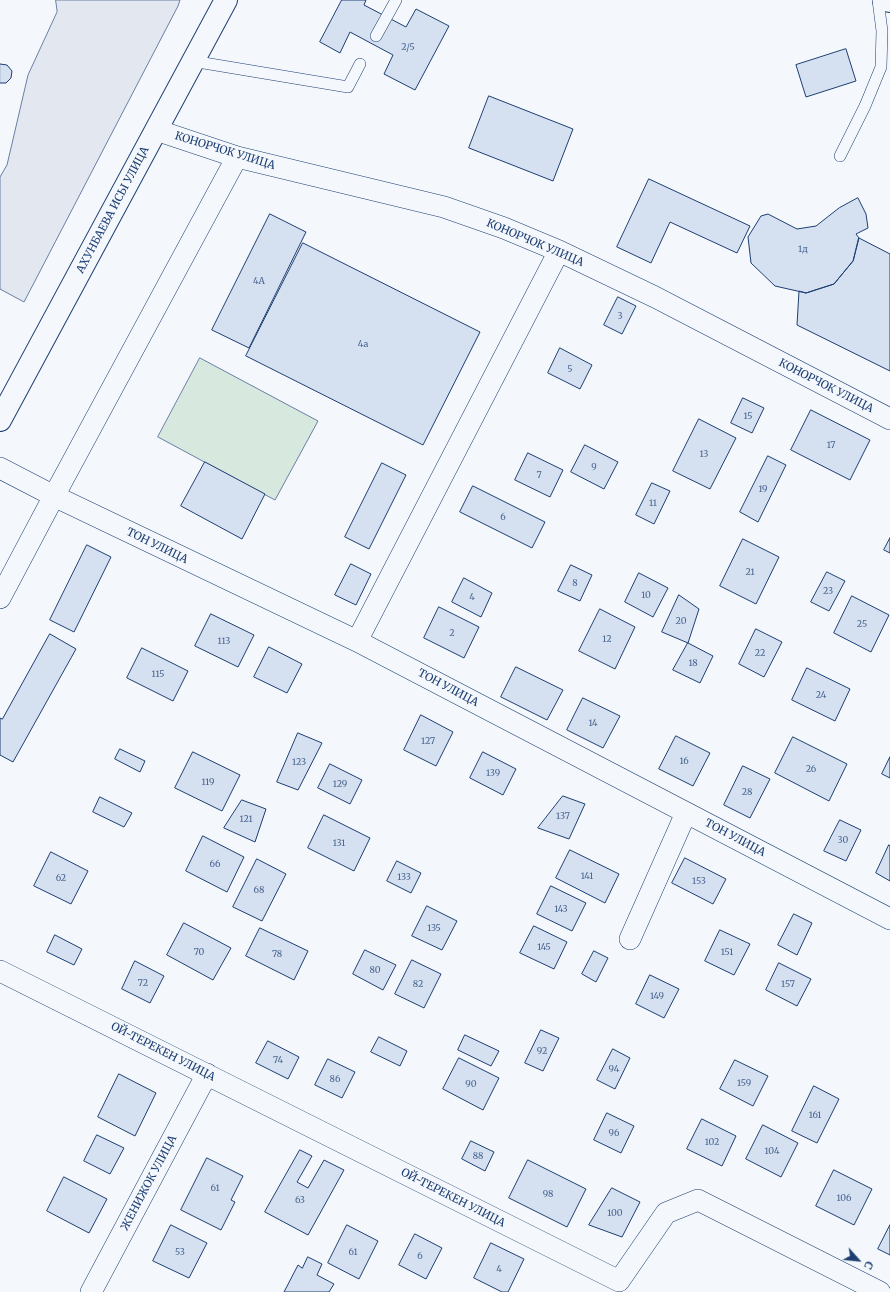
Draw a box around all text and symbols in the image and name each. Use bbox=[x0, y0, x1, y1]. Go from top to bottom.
house number: 2/5 bbox=[401, 42, 415, 52]
street label: КОНОРЧОК УЛИЦА bbox=[173, 129, 277, 173]
street label: АХУНБАЕВА ИСЫ УЛИЦА bbox=[74, 144, 152, 276]
street label: КОНОРЧОК УЛИЦА bbox=[484, 217, 586, 269]
house number: 1д bbox=[798, 244, 808, 254]
house number: 4А bbox=[253, 276, 265, 286]
house number: 3 bbox=[617, 311, 623, 321]
house number: 4а bbox=[358, 339, 368, 349]
street label: КОНОРЧОК УЛИЦА bbox=[777, 356, 875, 416]
house number: 5 bbox=[567, 364, 573, 374]
house number: 15 bbox=[743, 411, 753, 421]
house number: 17 bbox=[827, 440, 835, 450]
house number: 13 bbox=[700, 449, 708, 459]
house number: 9 bbox=[591, 462, 597, 472]
house number: 7 bbox=[536, 470, 542, 480]
house number: 19 bbox=[758, 484, 768, 494]
house number: 11 bbox=[649, 498, 657, 508]
house number: 6 bbox=[500, 512, 506, 522]
street label: ТОН УЛИЦА bbox=[124, 525, 190, 567]
house number: 21 bbox=[745, 567, 755, 577]
house number: 8 bbox=[572, 578, 578, 588]
house number: 23 bbox=[823, 586, 833, 596]
house number: 10 bbox=[641, 590, 651, 600]
house number: 4 bbox=[469, 592, 475, 602]
house number: 20 bbox=[676, 616, 686, 626]
house number: 25 bbox=[857, 619, 867, 629]
house number: 2 bbox=[449, 628, 455, 638]
house number: 12 bbox=[602, 634, 612, 644]
house number: 113 bbox=[218, 636, 230, 646]
house number: 22 bbox=[755, 648, 765, 658]
house number: 18 bbox=[688, 658, 698, 668]
street label: ТОН УЛИЦА bbox=[415, 667, 481, 709]
house number: 115 bbox=[152, 669, 164, 679]
house number: 24 bbox=[816, 690, 826, 700]
house number: 14 bbox=[588, 718, 598, 728]
house number: 127 bbox=[421, 736, 435, 746]
house number: 16 bbox=[679, 756, 689, 766]
house number: 123 bbox=[292, 757, 306, 767]
house number: 26 bbox=[806, 764, 816, 774]
house number: 139 bbox=[486, 768, 500, 778]
house number: 119 bbox=[202, 777, 214, 787]
house number: 129 bbox=[333, 779, 347, 789]
house number: 28 bbox=[742, 787, 752, 797]
house number: 137 bbox=[556, 811, 570, 821]
house number: 121 bbox=[239, 814, 253, 824]
street label: ТОН УЛИЦА bbox=[702, 817, 768, 859]
house number: 30 bbox=[838, 835, 848, 845]
house number: 131 bbox=[333, 838, 345, 848]
house number: 66 bbox=[210, 859, 220, 869]
house number: 141 bbox=[581, 871, 593, 881]
house number: 133 bbox=[397, 872, 411, 882]
house number: 62 bbox=[56, 873, 66, 883]
house number: 153 bbox=[692, 876, 706, 886]
house number: 68 bbox=[254, 885, 264, 895]
house number: 143 bbox=[554, 904, 568, 914]
house number: 135 bbox=[427, 923, 441, 933]
house number: 145 bbox=[537, 942, 551, 952]
house number: 70 bbox=[194, 947, 204, 957]
house number: 151 bbox=[721, 947, 733, 957]
house number: 78 bbox=[272, 949, 282, 959]
house number: 80 bbox=[369, 965, 381, 975]
house number: 72 bbox=[138, 978, 148, 988]
house number: 82 bbox=[413, 979, 423, 989]
house number: 157 bbox=[781, 979, 795, 989]
house number: 149 bbox=[650, 991, 664, 1001]
street label: ОЙ-ТЕРЕКЕН УЛИЦА bbox=[109, 1020, 217, 1084]
house number: 92 bbox=[537, 1046, 547, 1056]
house number: 74 bbox=[273, 1055, 283, 1065]
house number: 94 bbox=[609, 1064, 619, 1074]
house number: 86 bbox=[330, 1074, 340, 1084]
house number: 159 bbox=[737, 1078, 751, 1088]
house number: 90 bbox=[465, 1079, 477, 1089]
house number: 161 bbox=[809, 1110, 821, 1120]
house number: 96 bbox=[609, 1128, 619, 1138]
street label: ЖЕНИЖОК УЛИЦА bbox=[118, 1133, 180, 1233]
house number: 102 bbox=[705, 1137, 719, 1147]
house number: 104 bbox=[765, 1146, 779, 1156]
house number: 88 bbox=[473, 1151, 483, 1161]
street label: ОЙ-ТЕРЕКЕН УЛИЦА bbox=[399, 1166, 507, 1230]
house number: 61 bbox=[211, 1183, 219, 1193]
house number: 98 bbox=[543, 1189, 553, 1199]
house number: 106 bbox=[837, 1193, 851, 1203]
house number: 63 bbox=[295, 1195, 305, 1205]
house number: 100 bbox=[607, 1208, 623, 1218]
north arrow bbox=[838, 1240, 878, 1280]
house number: 53 bbox=[175, 1247, 185, 1257]
house number: 61 bbox=[349, 1247, 357, 1257]
house number: 6 bbox=[417, 1251, 423, 1261]
text: С bbox=[861, 1259, 877, 1272]
house number: 4 bbox=[496, 1264, 502, 1274]

